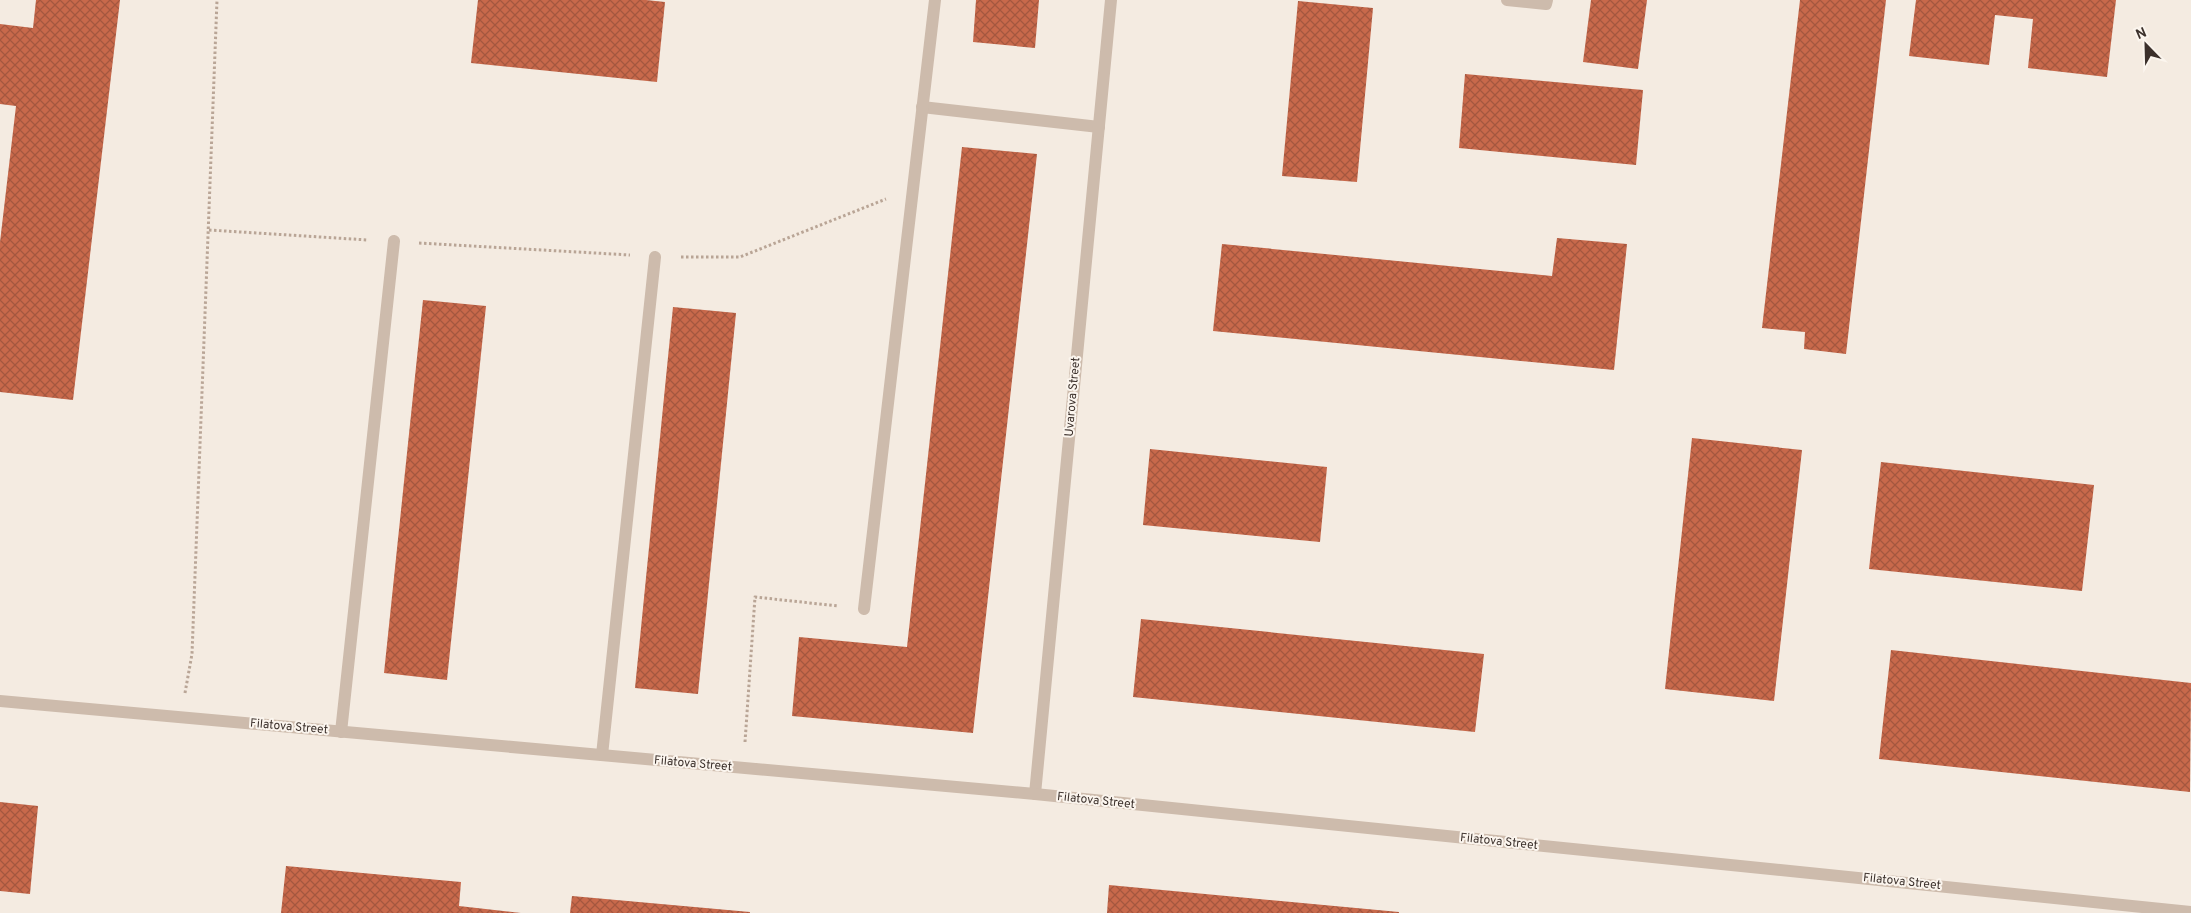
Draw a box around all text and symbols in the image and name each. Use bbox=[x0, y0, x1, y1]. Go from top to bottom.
north arrow bbox=[2121, 20, 2171, 70]
text: N bbox=[2134, 25, 2149, 44]
street label: Uvarova Street bbox=[1062, 357, 1084, 437]
street label: Filatova Street bbox=[249, 716, 329, 738]
street label: Filatova Street bbox=[653, 753, 733, 775]
street label: Filatova Street bbox=[1056, 789, 1136, 813]
street label: Filatova Street bbox=[1459, 830, 1539, 854]
street label: Filatova Street bbox=[1862, 870, 1942, 894]

